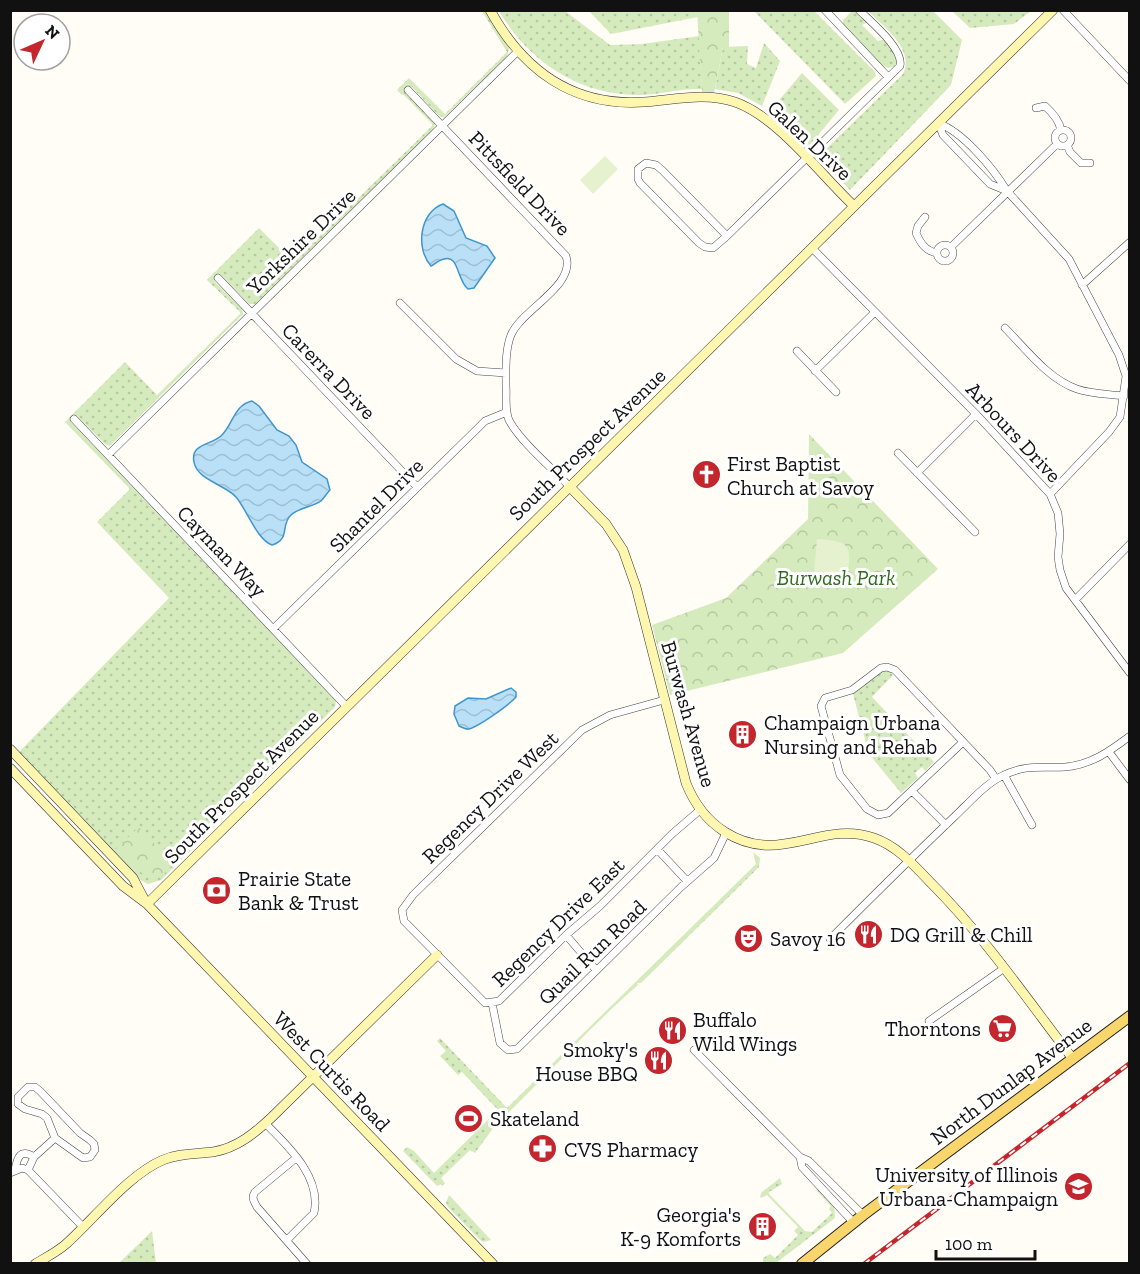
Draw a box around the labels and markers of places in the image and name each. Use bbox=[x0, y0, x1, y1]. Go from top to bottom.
place label: First Baptist Church at Savoy bbox=[727, 451, 874, 500]
church icon: First Baptist Church at Savoy bbox=[690, 459, 722, 491]
place label: Champaign Urbana Nursing and Rehab bbox=[764, 710, 940, 759]
building icon: Champaign Urbana Nursing and Rehab bbox=[727, 718, 759, 750]
place label: Prairie State Bank & Trust bbox=[238, 866, 359, 915]
bank icon: Prairie State Bank & Trust bbox=[201, 874, 233, 906]
restaurant icon: DQ Grill & Chill bbox=[853, 918, 885, 950]
theatre icon: Savoy 16 bbox=[733, 922, 765, 954]
place label: DQ Grill & Chill bbox=[890, 922, 1033, 947]
place label: Savoy 16 bbox=[770, 926, 846, 951]
place label: Buffalo Wild Wings bbox=[693, 1007, 797, 1056]
supermarket icon: Thorntons bbox=[986, 1012, 1018, 1044]
restaurant icon: Buffalo Wild Wings bbox=[656, 1015, 688, 1047]
place label: Thorntons bbox=[885, 1016, 981, 1041]
place label: Smoky's House BBQ bbox=[535, 1037, 638, 1086]
restaurant icon: Smoky's House BBQ bbox=[643, 1045, 675, 1077]
sports icon: Skateland bbox=[453, 1102, 485, 1134]
place label: Skateland bbox=[490, 1106, 580, 1131]
pharmacy icon: CVS Pharmacy bbox=[527, 1133, 559, 1165]
place label: CVS Pharmacy bbox=[564, 1137, 698, 1162]
place label: University of Illinois Urbana-Champaign bbox=[875, 1162, 1058, 1211]
school or university icon: University of Illinois Urbana-Champaign bbox=[1063, 1170, 1095, 1202]
place label: Georgia's K-9 Komforts bbox=[620, 1202, 741, 1251]
building icon: Georgia's K-9 Komforts bbox=[746, 1210, 778, 1242]

